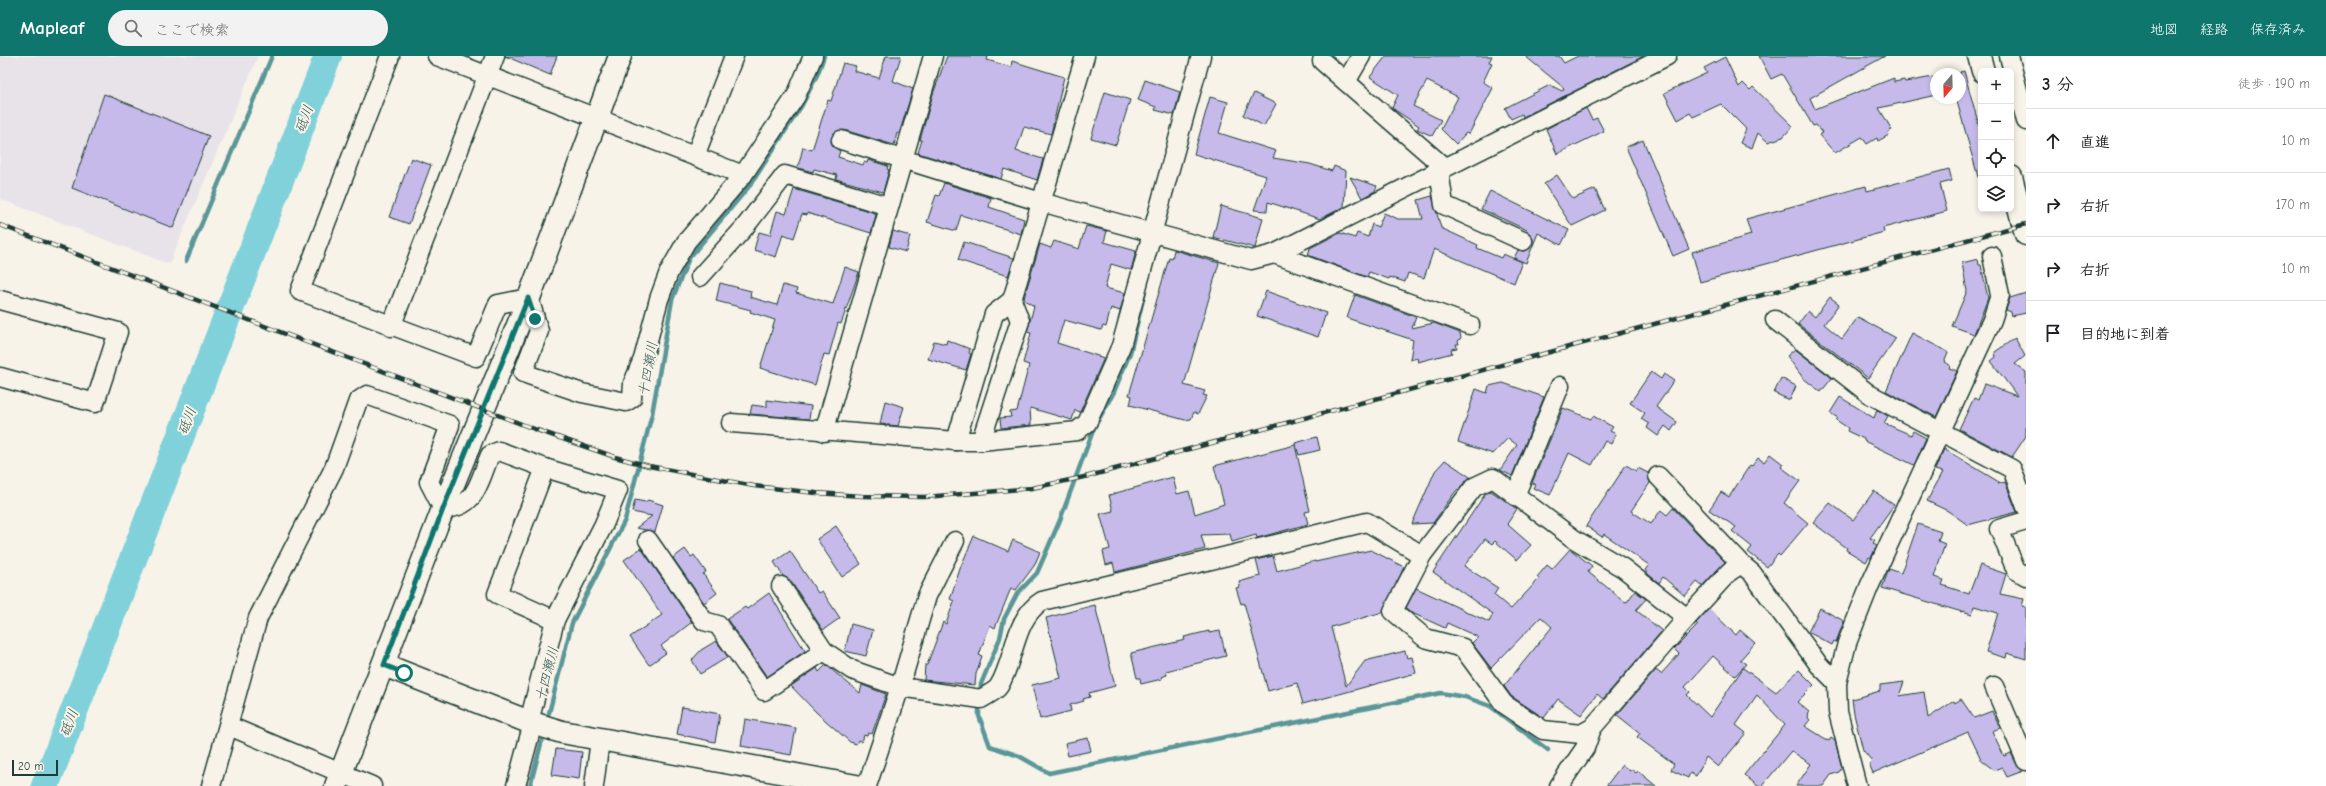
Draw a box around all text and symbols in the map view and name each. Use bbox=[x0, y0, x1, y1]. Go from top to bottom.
search box bbox=[108, 10, 388, 46]
text: Mapleaf bbox=[20, 17, 84, 39]
icon: search bbox=[122, 17, 144, 39]
text: ここで検索 bbox=[154, 21, 229, 39]
text: 地図 bbox=[2150, 21, 2178, 38]
text: 経路 bbox=[2200, 21, 2228, 38]
text: 保存済み bbox=[2250, 21, 2306, 38]
north arrow bbox=[1930, 68, 1966, 104]
map controls bbox=[1978, 68, 2014, 212]
button: + bbox=[1978, 68, 2014, 104]
text: 3 分 bbox=[2042, 75, 2073, 94]
text: 徒歩 · 190 m bbox=[2238, 76, 2310, 91]
water label: 砥川 bbox=[291, 103, 317, 135]
button: − bbox=[1978, 104, 2014, 140]
icon: ahead bbox=[2042, 130, 2064, 152]
text: 直進 bbox=[2080, 133, 2110, 151]
text: 10 m bbox=[2282, 133, 2310, 148]
button: locate bbox=[1978, 140, 2014, 176]
button: layers bbox=[1978, 176, 2014, 212]
icon: right bbox=[2042, 194, 2064, 216]
text: 右折 bbox=[2080, 197, 2110, 215]
text: 170 m bbox=[2276, 197, 2310, 212]
icon: right bbox=[2042, 258, 2064, 280]
text: 右折 bbox=[2080, 261, 2110, 279]
text: 10 m bbox=[2282, 261, 2310, 276]
route end bbox=[526, 310, 544, 328]
icon: arrive bbox=[2042, 322, 2064, 344]
text: 目的地に到着 bbox=[2080, 325, 2170, 343]
water label: 十四瀬川 bbox=[635, 340, 661, 398]
water label: 砥川 bbox=[174, 405, 200, 437]
water label: 十四瀬川 bbox=[532, 645, 562, 703]
route start bbox=[395, 664, 413, 682]
water label: 砥川 bbox=[56, 707, 82, 739]
scale bar bbox=[12, 758, 58, 777]
text: 20 m bbox=[18, 760, 43, 773]

